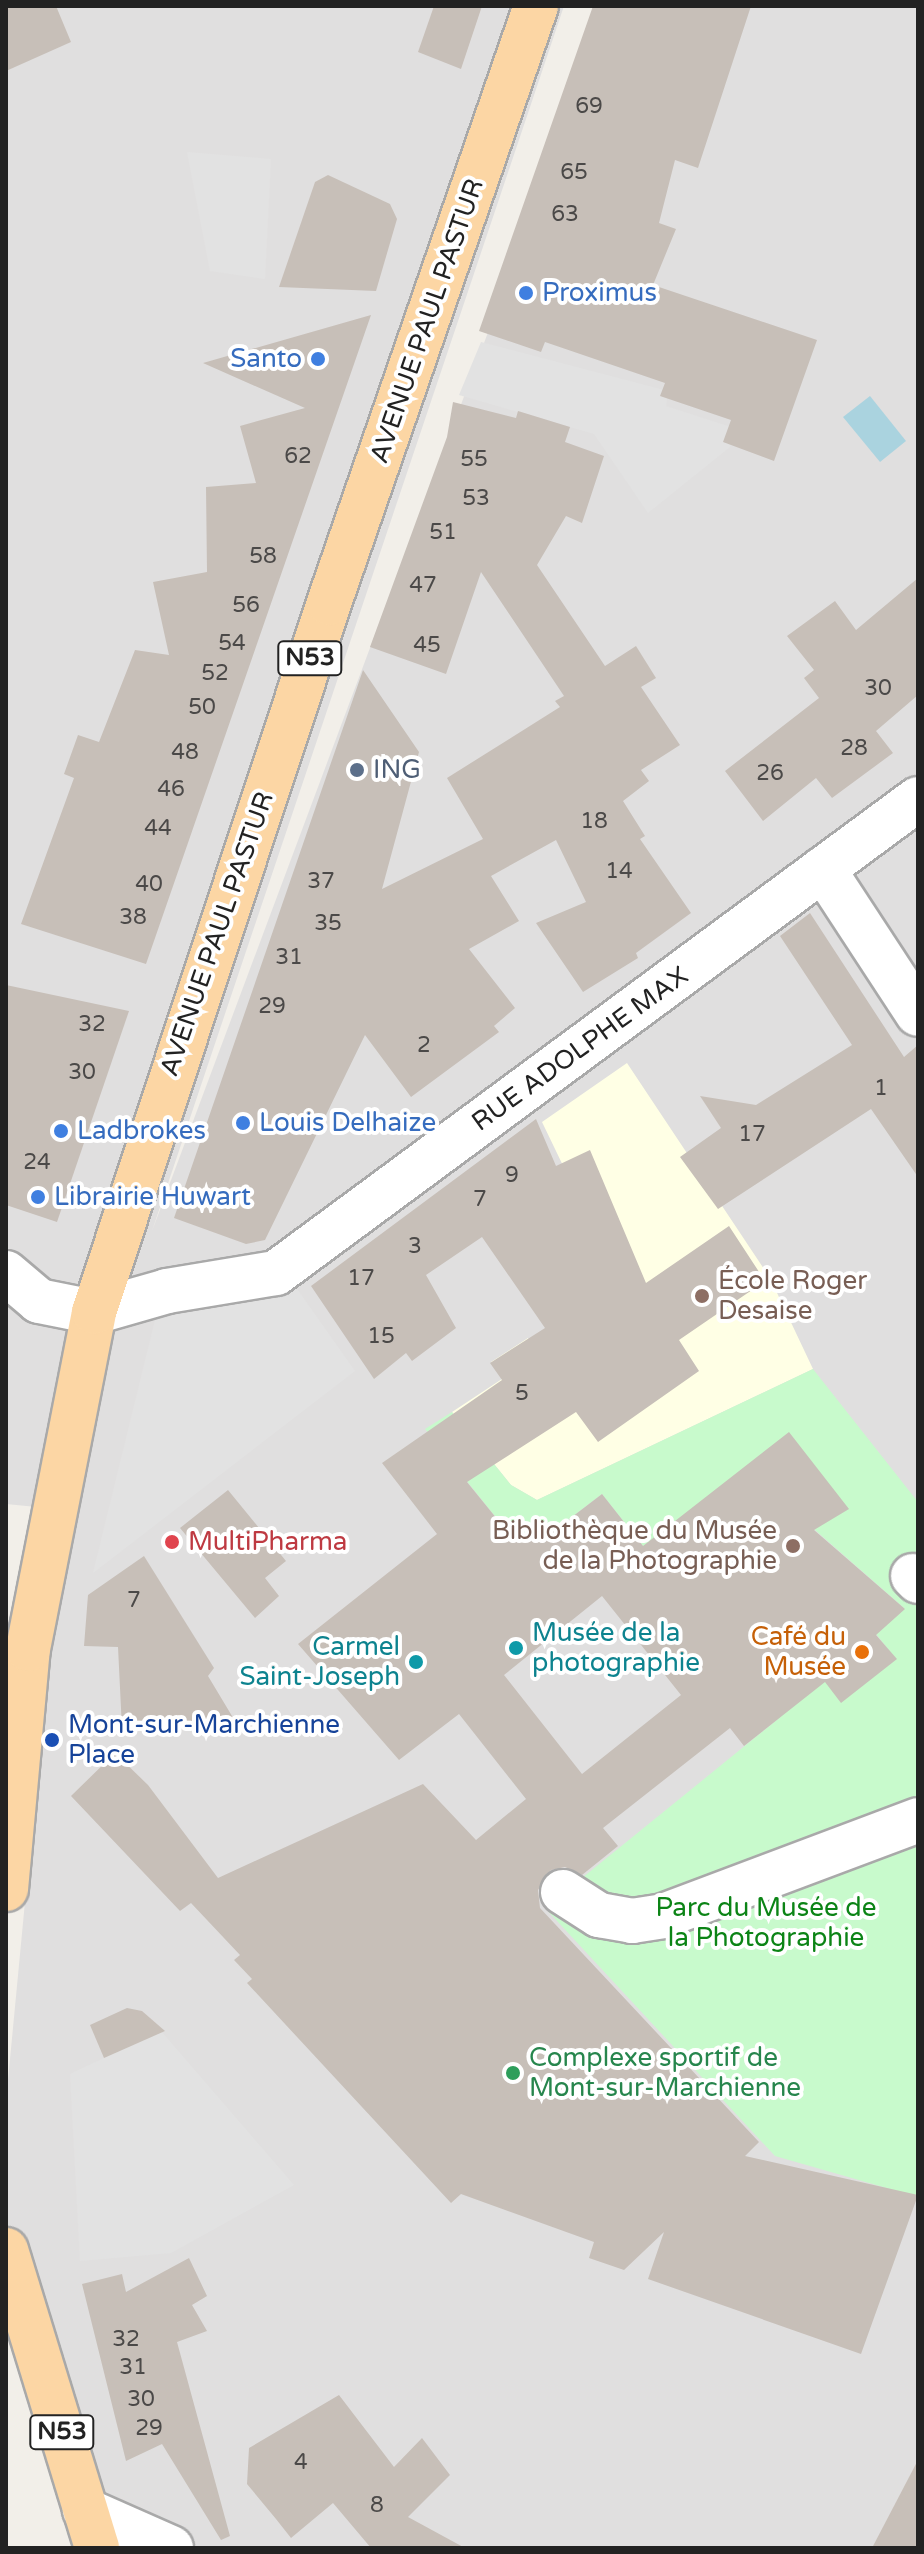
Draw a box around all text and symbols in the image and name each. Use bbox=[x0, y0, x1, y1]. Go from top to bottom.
house number: 69 bbox=[575, 94, 603, 120]
house number: 65 bbox=[560, 160, 588, 186]
street label: AVENUE PAUL PASTUR bbox=[364, 175, 490, 467]
house number: 63 bbox=[551, 202, 579, 228]
place label: Proximus bbox=[542, 277, 657, 309]
marker: Proximus bbox=[517, 284, 535, 302]
place label: Santo bbox=[230, 343, 302, 375]
marker: Santo bbox=[309, 350, 327, 368]
house number: 62 bbox=[284, 444, 312, 470]
house number: 55 bbox=[460, 447, 488, 473]
house number: 53 bbox=[462, 486, 490, 512]
house number: 51 bbox=[429, 520, 457, 546]
house number: 58 bbox=[249, 544, 277, 570]
house number: 47 bbox=[409, 573, 437, 599]
house number: 56 bbox=[232, 593, 260, 619]
house number: 54 bbox=[218, 631, 246, 657]
house number: 45 bbox=[413, 633, 441, 659]
road number: N53 bbox=[276, 638, 344, 678]
house number: 52 bbox=[201, 661, 229, 687]
house number: 30 bbox=[864, 676, 892, 702]
house number: 50 bbox=[188, 695, 216, 721]
house number: 28 bbox=[840, 736, 868, 762]
house number: 48 bbox=[171, 740, 199, 766]
place label: ING bbox=[373, 754, 421, 786]
marker: ING bbox=[348, 761, 366, 779]
house number: 26 bbox=[756, 761, 784, 787]
house number: 46 bbox=[157, 777, 185, 803]
street label: AVENUE PAUL PASTUR bbox=[154, 788, 280, 1080]
house number: 18 bbox=[580, 809, 608, 835]
house number: 44 bbox=[144, 816, 172, 842]
house number: 14 bbox=[605, 859, 633, 885]
house number: 37 bbox=[307, 869, 335, 895]
house number: 40 bbox=[135, 872, 163, 898]
house number: 38 bbox=[119, 905, 147, 931]
house number: 35 bbox=[314, 911, 342, 937]
house number: 31 bbox=[275, 945, 303, 971]
street label: RUE ADOLPHE MAX bbox=[466, 960, 694, 1138]
house number: 29 bbox=[258, 994, 286, 1020]
house number: 32 bbox=[78, 1012, 106, 1038]
house number: 2 bbox=[417, 1033, 431, 1059]
house number: 30 bbox=[68, 1060, 96, 1086]
house number: 1 bbox=[874, 1076, 888, 1102]
place label: Louis Delhaize bbox=[259, 1107, 436, 1139]
marker: Louis Delhaize bbox=[234, 1114, 252, 1132]
place label: Ladbrokes bbox=[77, 1115, 206, 1147]
marker: Ladbrokes bbox=[52, 1122, 70, 1140]
house number: 17 bbox=[738, 1122, 766, 1148]
house number: 24 bbox=[23, 1150, 51, 1176]
house number: 9 bbox=[505, 1163, 519, 1189]
place label: Librairie Huwart bbox=[54, 1181, 251, 1213]
house number: 7 bbox=[473, 1187, 487, 1213]
marker: Librairie Huwart bbox=[29, 1188, 47, 1206]
house number: 3 bbox=[408, 1234, 422, 1260]
place label: École Roger Desaise bbox=[718, 1265, 867, 1326]
house number: 17 bbox=[347, 1266, 375, 1292]
marker: École Roger Desaise bbox=[693, 1287, 711, 1305]
house number: 15 bbox=[367, 1324, 395, 1350]
house number: 5 bbox=[515, 1381, 529, 1407]
place label: Bibliothèque du Musée de la Photographie bbox=[492, 1515, 777, 1576]
place label: MultiPharma bbox=[188, 1526, 347, 1558]
marker: MultiPharma bbox=[163, 1533, 181, 1551]
marker: Bibliothèque du Musée de la Photographie bbox=[784, 1537, 802, 1555]
house number: 7 bbox=[127, 1588, 141, 1614]
place label: Musée de la photographie bbox=[532, 1617, 700, 1678]
place label: Café du Musée bbox=[751, 1621, 846, 1682]
place label: Carmel Saint-Joseph bbox=[239, 1631, 400, 1692]
marker: Musée de la photographie bbox=[507, 1639, 525, 1657]
marker: Café du Musée bbox=[853, 1643, 871, 1661]
marker: Carmel Saint-Joseph bbox=[407, 1653, 425, 1671]
place label: Mont-sur-Marchienne Place bbox=[68, 1709, 340, 1770]
marker: Mont-sur-Marchienne Place bbox=[43, 1731, 61, 1749]
park label: Parc du Musée de la Photographie bbox=[656, 1892, 876, 1954]
place label: Complexe sportif de Mont-sur-Marchienne bbox=[529, 2042, 801, 2104]
marker: Complexe sportif de Mont-sur-Marchienne bbox=[504, 2064, 522, 2082]
house number: 32 bbox=[112, 2327, 140, 2353]
house number: 31 bbox=[119, 2355, 147, 2381]
house number: 30 bbox=[127, 2387, 155, 2413]
road number: N53 bbox=[28, 2412, 96, 2452]
house number: 29 bbox=[135, 2416, 163, 2442]
house number: 4 bbox=[294, 2450, 308, 2476]
house number: 8 bbox=[370, 2493, 384, 2519]

